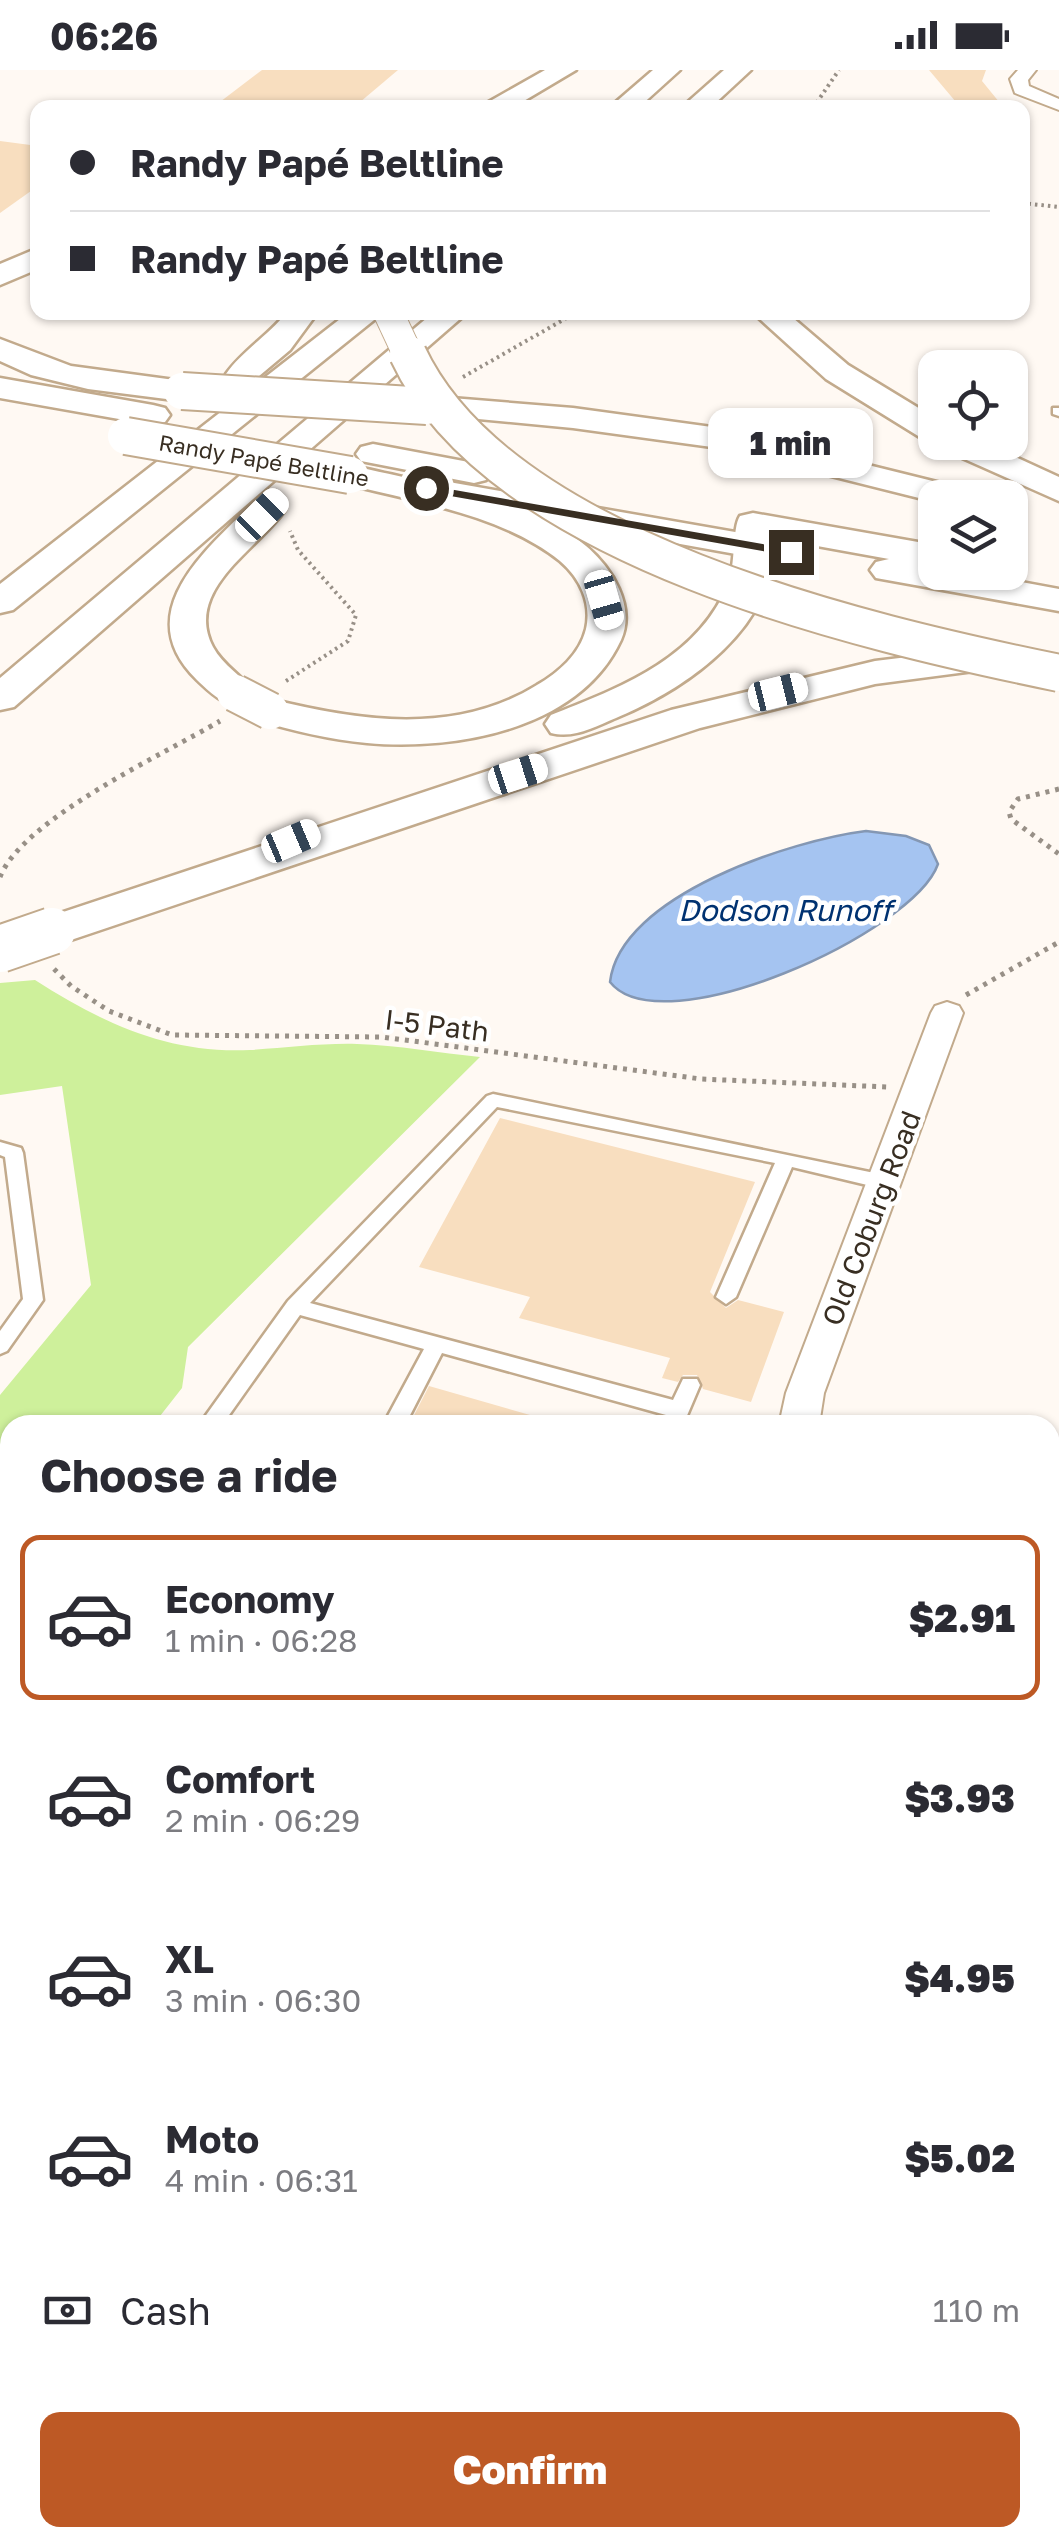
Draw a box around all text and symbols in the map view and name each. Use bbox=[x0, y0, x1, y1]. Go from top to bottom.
text: 06:26 bbox=[50, 13, 158, 58]
text: Randy Papé Beltline bbox=[130, 140, 504, 185]
text: Randy Papé Beltline bbox=[130, 236, 504, 281]
map controls bbox=[918, 350, 1028, 590]
button: locate bbox=[918, 350, 1028, 460]
callout: 1 min bbox=[708, 407, 874, 477]
text: 1 min bbox=[750, 424, 831, 462]
street label: Randy Papé Beltline bbox=[157, 428, 371, 492]
route start bbox=[404, 466, 449, 511]
button: layers bbox=[918, 480, 1028, 590]
car bbox=[230, 483, 294, 547]
route end bbox=[769, 530, 814, 575]
car bbox=[581, 567, 627, 633]
car bbox=[745, 670, 811, 714]
car bbox=[485, 750, 551, 798]
car bbox=[258, 815, 324, 867]
water label: Dodson Runoff bbox=[678, 892, 897, 928]
street label: I-5 Path bbox=[383, 1002, 491, 1048]
street label: Old Coburg Road bbox=[815, 1106, 927, 1330]
text: Choose a ride bbox=[40, 1448, 338, 1502]
icon: car bbox=[45, 1573, 135, 1663]
text: Economy bbox=[165, 1576, 334, 1621]
text: $2.91 bbox=[909, 1595, 1015, 1640]
text: 1 min · 06:28 bbox=[165, 1621, 358, 1659]
icon: car bbox=[45, 1753, 135, 1843]
text: Comfort bbox=[165, 1756, 315, 1801]
text: $3.93 bbox=[904, 1775, 1015, 1820]
text: 2 min · 06:29 bbox=[165, 1801, 360, 1839]
icon: car bbox=[45, 1933, 135, 2023]
text: XL bbox=[165, 1936, 214, 1981]
text: $4.95 bbox=[904, 1955, 1015, 2000]
text: 3 min · 06:30 bbox=[165, 1981, 361, 2019]
icon: car bbox=[45, 2113, 135, 2203]
text: Moto bbox=[165, 2116, 259, 2161]
text: $5.02 bbox=[904, 2135, 1015, 2180]
text: 4 min · 06:31 bbox=[165, 2161, 358, 2199]
icon: cash bbox=[40, 2283, 95, 2338]
text: Cash bbox=[120, 2288, 211, 2333]
text: 110 m bbox=[933, 2291, 1020, 2329]
button: Confirm bbox=[40, 2412, 1020, 2527]

